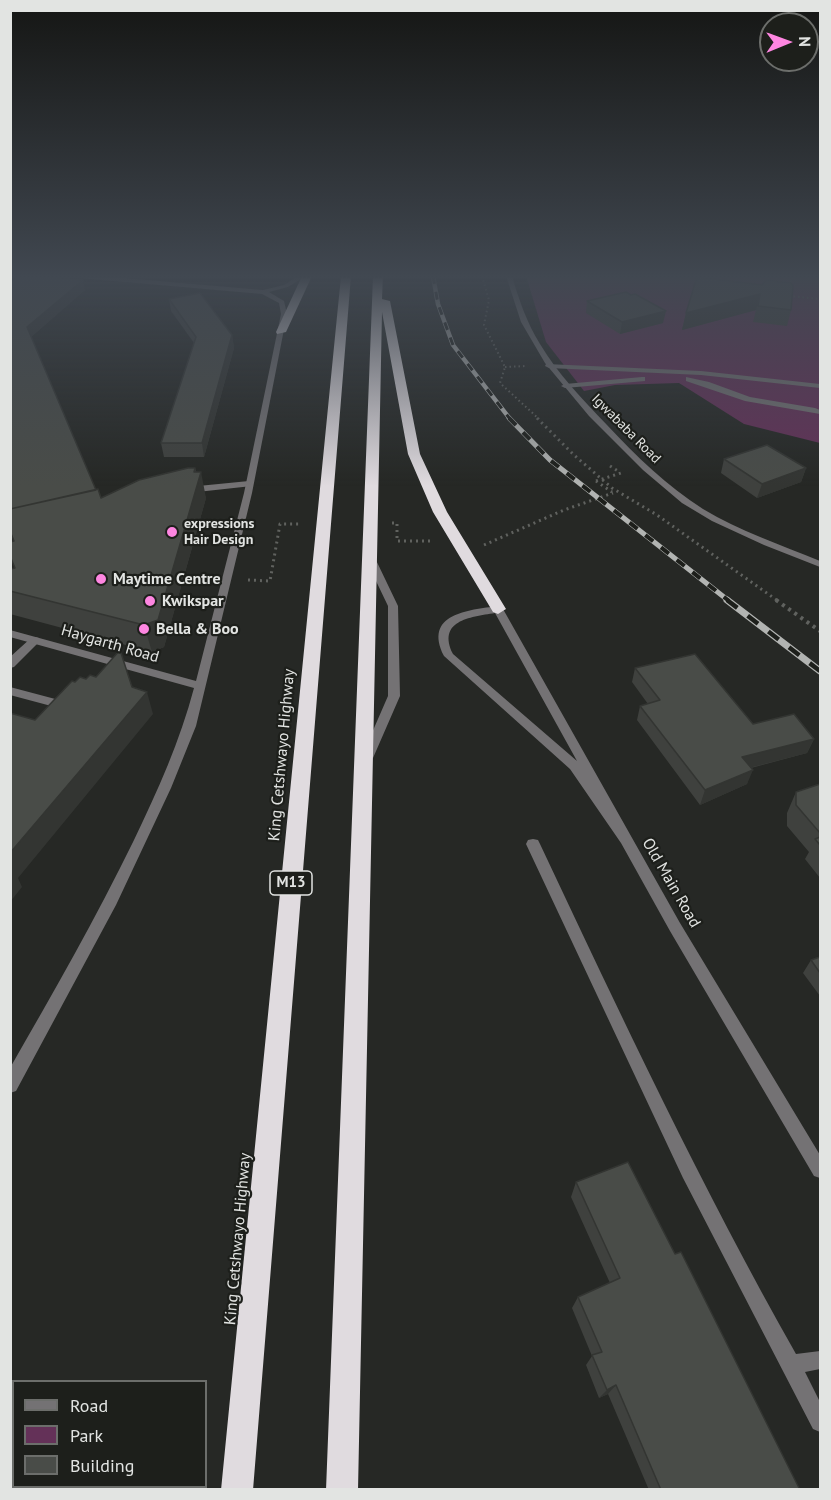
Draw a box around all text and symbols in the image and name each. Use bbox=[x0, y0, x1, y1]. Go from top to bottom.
north arrow bbox=[759, 12, 819, 72]
text: N bbox=[795, 36, 815, 47]
street label: Igwababa Road bbox=[588, 391, 664, 467]
place label: expressions Hair Design bbox=[184, 516, 254, 548]
marker: expressions Hair Design bbox=[165, 525, 179, 539]
place label: Maytime Centre bbox=[113, 569, 221, 589]
marker: Maytime Centre bbox=[94, 572, 108, 586]
place label: Kwikspar bbox=[162, 591, 224, 611]
marker: Kwikspar bbox=[143, 594, 157, 608]
place label: Bella & Boo bbox=[156, 619, 239, 639]
street label: Haygarth Road bbox=[59, 621, 161, 667]
marker: Bella & Boo bbox=[137, 622, 151, 636]
street label: King Cetshwayo Highway bbox=[265, 668, 299, 842]
street label: Old Main Road bbox=[638, 835, 704, 931]
road number: M13 bbox=[270, 871, 312, 895]
street label: King Cetshwayo Highway bbox=[221, 1152, 255, 1326]
legend bbox=[12, 1380, 207, 1488]
text: Road bbox=[70, 1394, 108, 1417]
text: Park bbox=[70, 1424, 103, 1447]
text: Building bbox=[70, 1454, 134, 1477]

